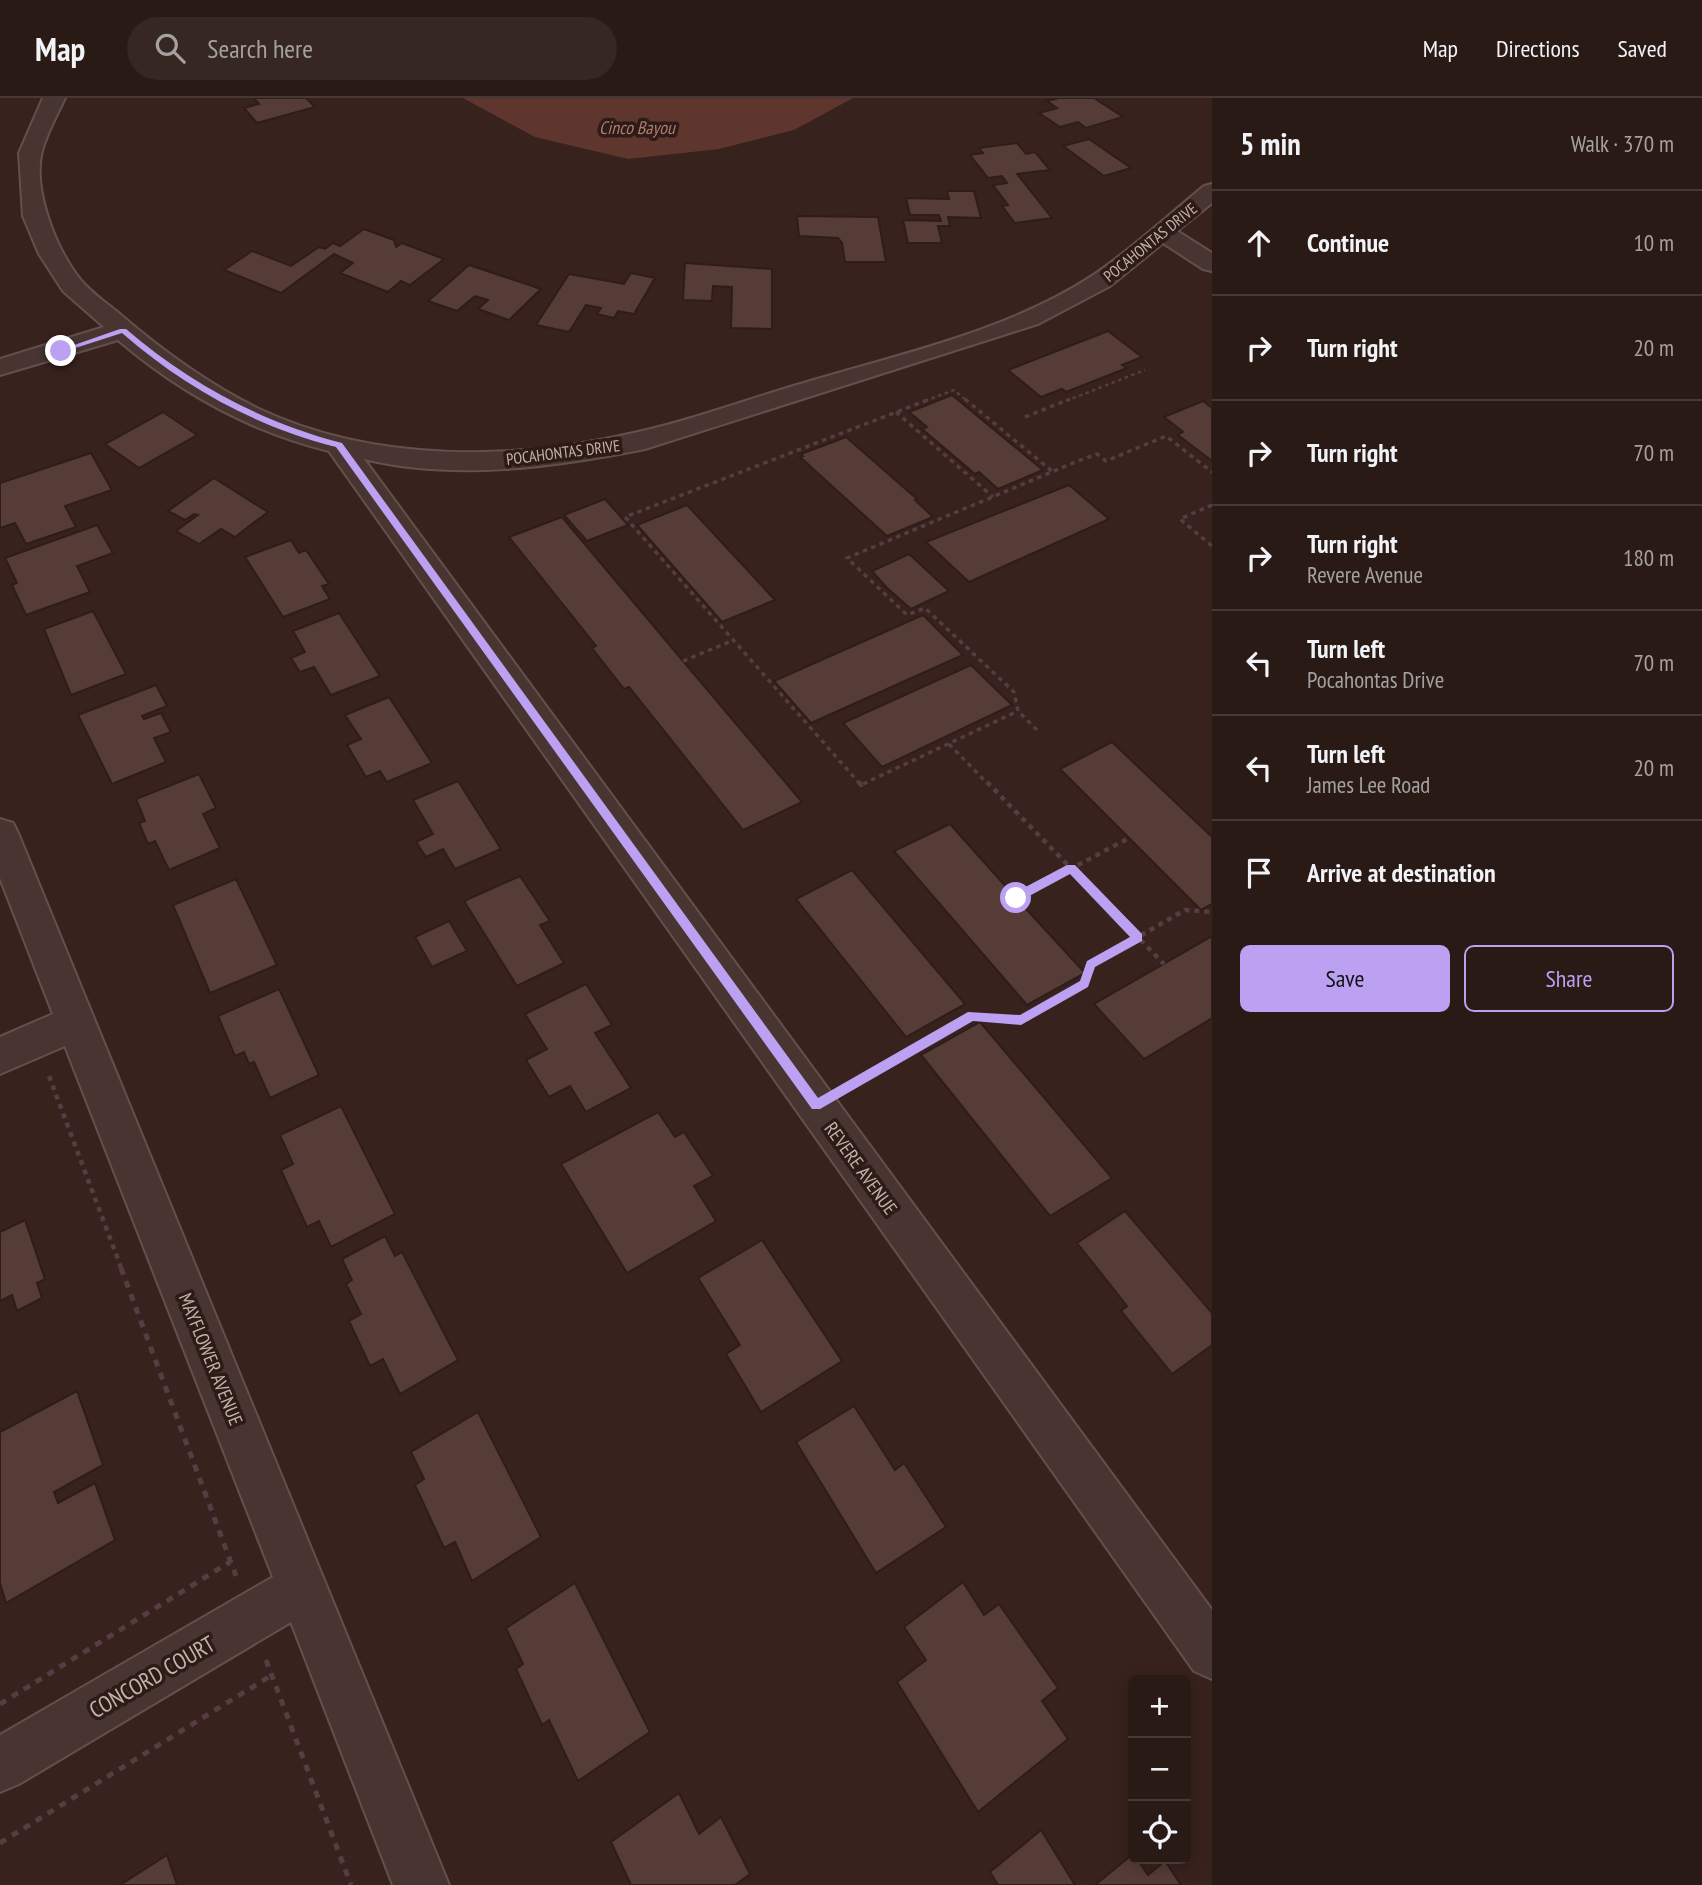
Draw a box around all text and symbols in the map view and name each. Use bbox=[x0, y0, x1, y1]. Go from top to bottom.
search box bbox=[127, 17, 617, 80]
text: Map bbox=[35, 27, 85, 70]
icon: search bbox=[151, 29, 189, 67]
text: Search here bbox=[207, 32, 313, 65]
text: Map bbox=[1423, 33, 1458, 64]
text: Directions bbox=[1496, 33, 1580, 64]
text: Saved bbox=[1618, 33, 1667, 64]
water label: Cinco Bayou bbox=[599, 116, 676, 139]
text: 5 min bbox=[1240, 124, 1301, 163]
text: Walk · 370 m bbox=[1571, 129, 1674, 158]
street label: POCAHONTAS DRIVE bbox=[1099, 198, 1201, 286]
icon: ahead bbox=[1240, 224, 1278, 262]
text: Continue bbox=[1307, 226, 1389, 259]
text: 10 m bbox=[1633, 228, 1674, 257]
icon: right bbox=[1240, 329, 1278, 367]
text: Turn right bbox=[1307, 331, 1398, 364]
text: 20 m bbox=[1633, 333, 1674, 362]
route end bbox=[45, 335, 76, 366]
icon: right bbox=[1240, 434, 1278, 472]
street label: POCAHONTAS DRIVE bbox=[505, 435, 621, 469]
text: Turn right bbox=[1307, 436, 1398, 469]
text: 70 m bbox=[1633, 438, 1674, 467]
text: Turn right bbox=[1307, 527, 1398, 560]
icon: right bbox=[1240, 539, 1278, 577]
text: 180 m bbox=[1623, 543, 1674, 572]
text: Revere Avenue bbox=[1307, 560, 1423, 589]
text: Turn left bbox=[1307, 632, 1385, 665]
icon: left bbox=[1240, 644, 1278, 682]
text: 70 m bbox=[1633, 648, 1674, 677]
text: Pocahontas Drive bbox=[1307, 665, 1444, 694]
text: Turn left bbox=[1307, 737, 1385, 770]
icon: left bbox=[1240, 749, 1278, 787]
text: 20 m bbox=[1633, 753, 1674, 782]
text: James Lee Road bbox=[1307, 770, 1430, 799]
icon: arrive bbox=[1240, 854, 1278, 892]
text: Arrive at destination bbox=[1307, 856, 1496, 889]
route start bbox=[1000, 882, 1031, 913]
button: Save bbox=[1240, 945, 1450, 1012]
button: Share bbox=[1464, 945, 1674, 1012]
street label: REVERE AVENUE bbox=[819, 1117, 903, 1219]
street label: MAYFLOWER AVENUE bbox=[174, 1289, 248, 1429]
street label: CONCORD COURT bbox=[84, 1629, 220, 1724]
map controls bbox=[1128, 1675, 1191, 1864]
button: + bbox=[1128, 1675, 1191, 1738]
button: − bbox=[1128, 1738, 1191, 1801]
button: locate bbox=[1128, 1801, 1191, 1864]

